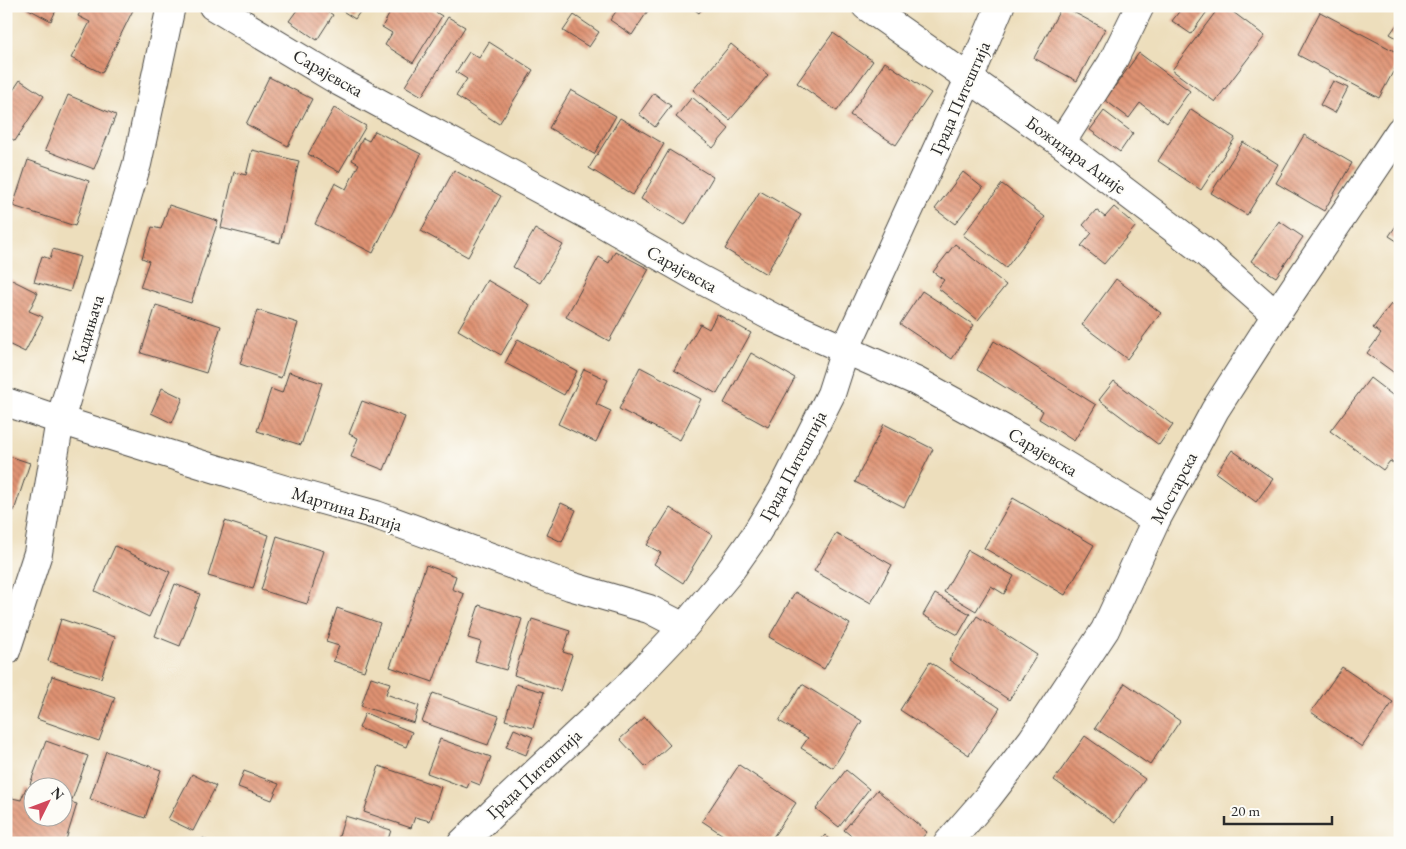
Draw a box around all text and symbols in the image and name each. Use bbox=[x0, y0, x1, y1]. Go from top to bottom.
street label: Града Питештија bbox=[924, 37, 995, 158]
street label: Сарајевска bbox=[289, 43, 368, 102]
street label: Божидара Аџије bbox=[1022, 111, 1131, 199]
street label: Сарајевска bbox=[643, 240, 722, 298]
street label: Кадињача bbox=[66, 291, 109, 366]
street label: Града Питештија bbox=[754, 406, 832, 525]
street label: Сарајевска bbox=[1004, 422, 1083, 482]
street label: Мостарска bbox=[1145, 447, 1203, 528]
street label: Мартина Багија bbox=[289, 481, 406, 536]
street label: Града Питештија bbox=[481, 723, 587, 824]
north arrow bbox=[22, 776, 72, 826]
text: N bbox=[47, 783, 69, 804]
scale bar bbox=[1224, 794, 1331, 826]
text: 20 m bbox=[1231, 801, 1260, 820]

